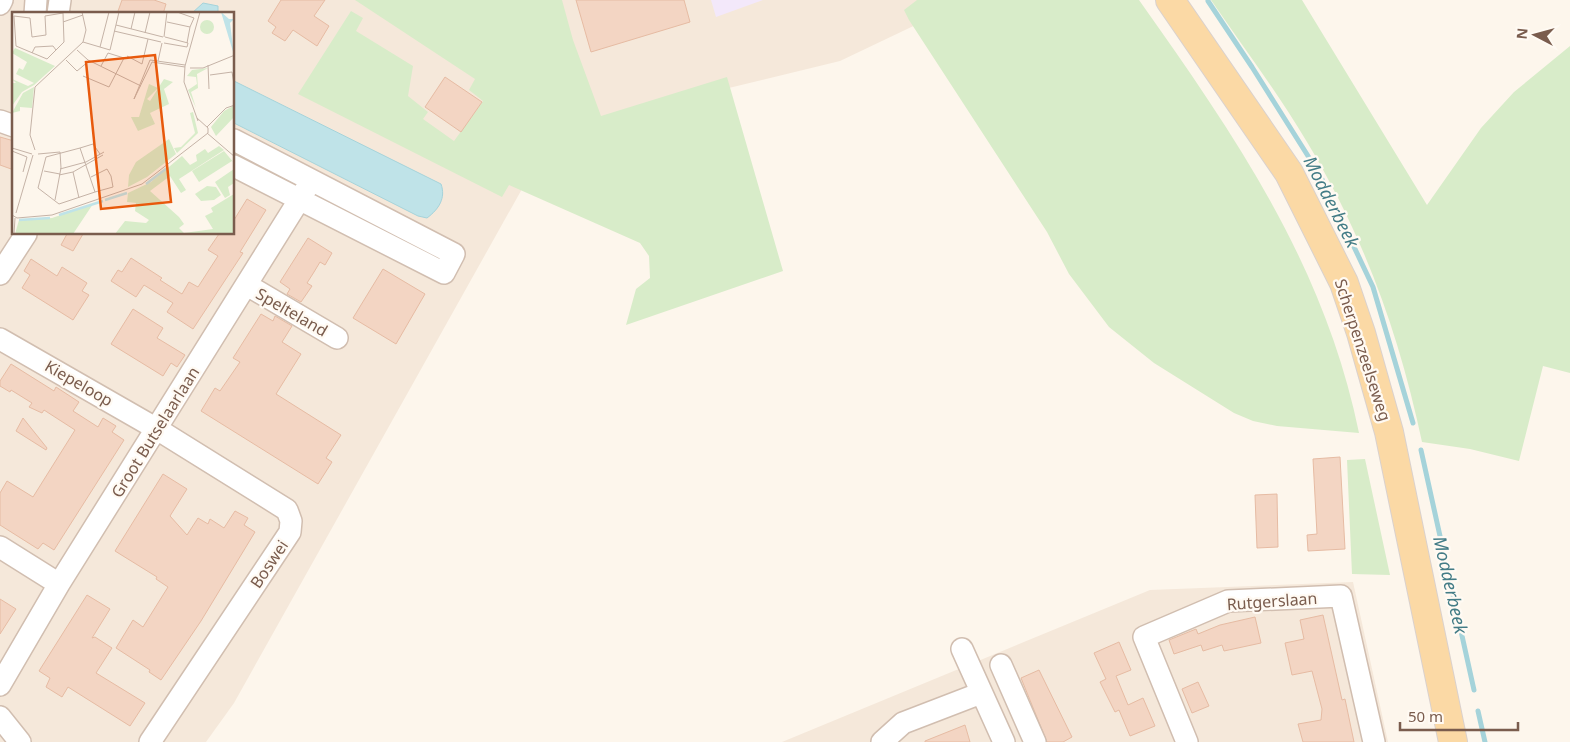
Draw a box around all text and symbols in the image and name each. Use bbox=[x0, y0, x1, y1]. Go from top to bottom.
north arrow bbox=[1510, 10, 1560, 60]
inset map bbox=[12, 12, 235, 235]
text: N bbox=[1512, 27, 1532, 40]
water label: Modderbeek bbox=[1299, 152, 1366, 252]
street label: Scherpenzeelseweg bbox=[1330, 276, 1396, 424]
street label: Spelteland bbox=[252, 283, 332, 341]
street label: Kiepeloop bbox=[41, 355, 117, 411]
street label: Groot Butselaarlaan bbox=[106, 362, 204, 502]
water label: Modderbeek bbox=[1428, 534, 1474, 637]
street label: Boswei bbox=[245, 536, 293, 592]
street label: Rutgerslaan bbox=[1226, 587, 1318, 615]
scale bar bbox=[1400, 700, 1518, 732]
text: 50 m bbox=[1408, 706, 1443, 726]

